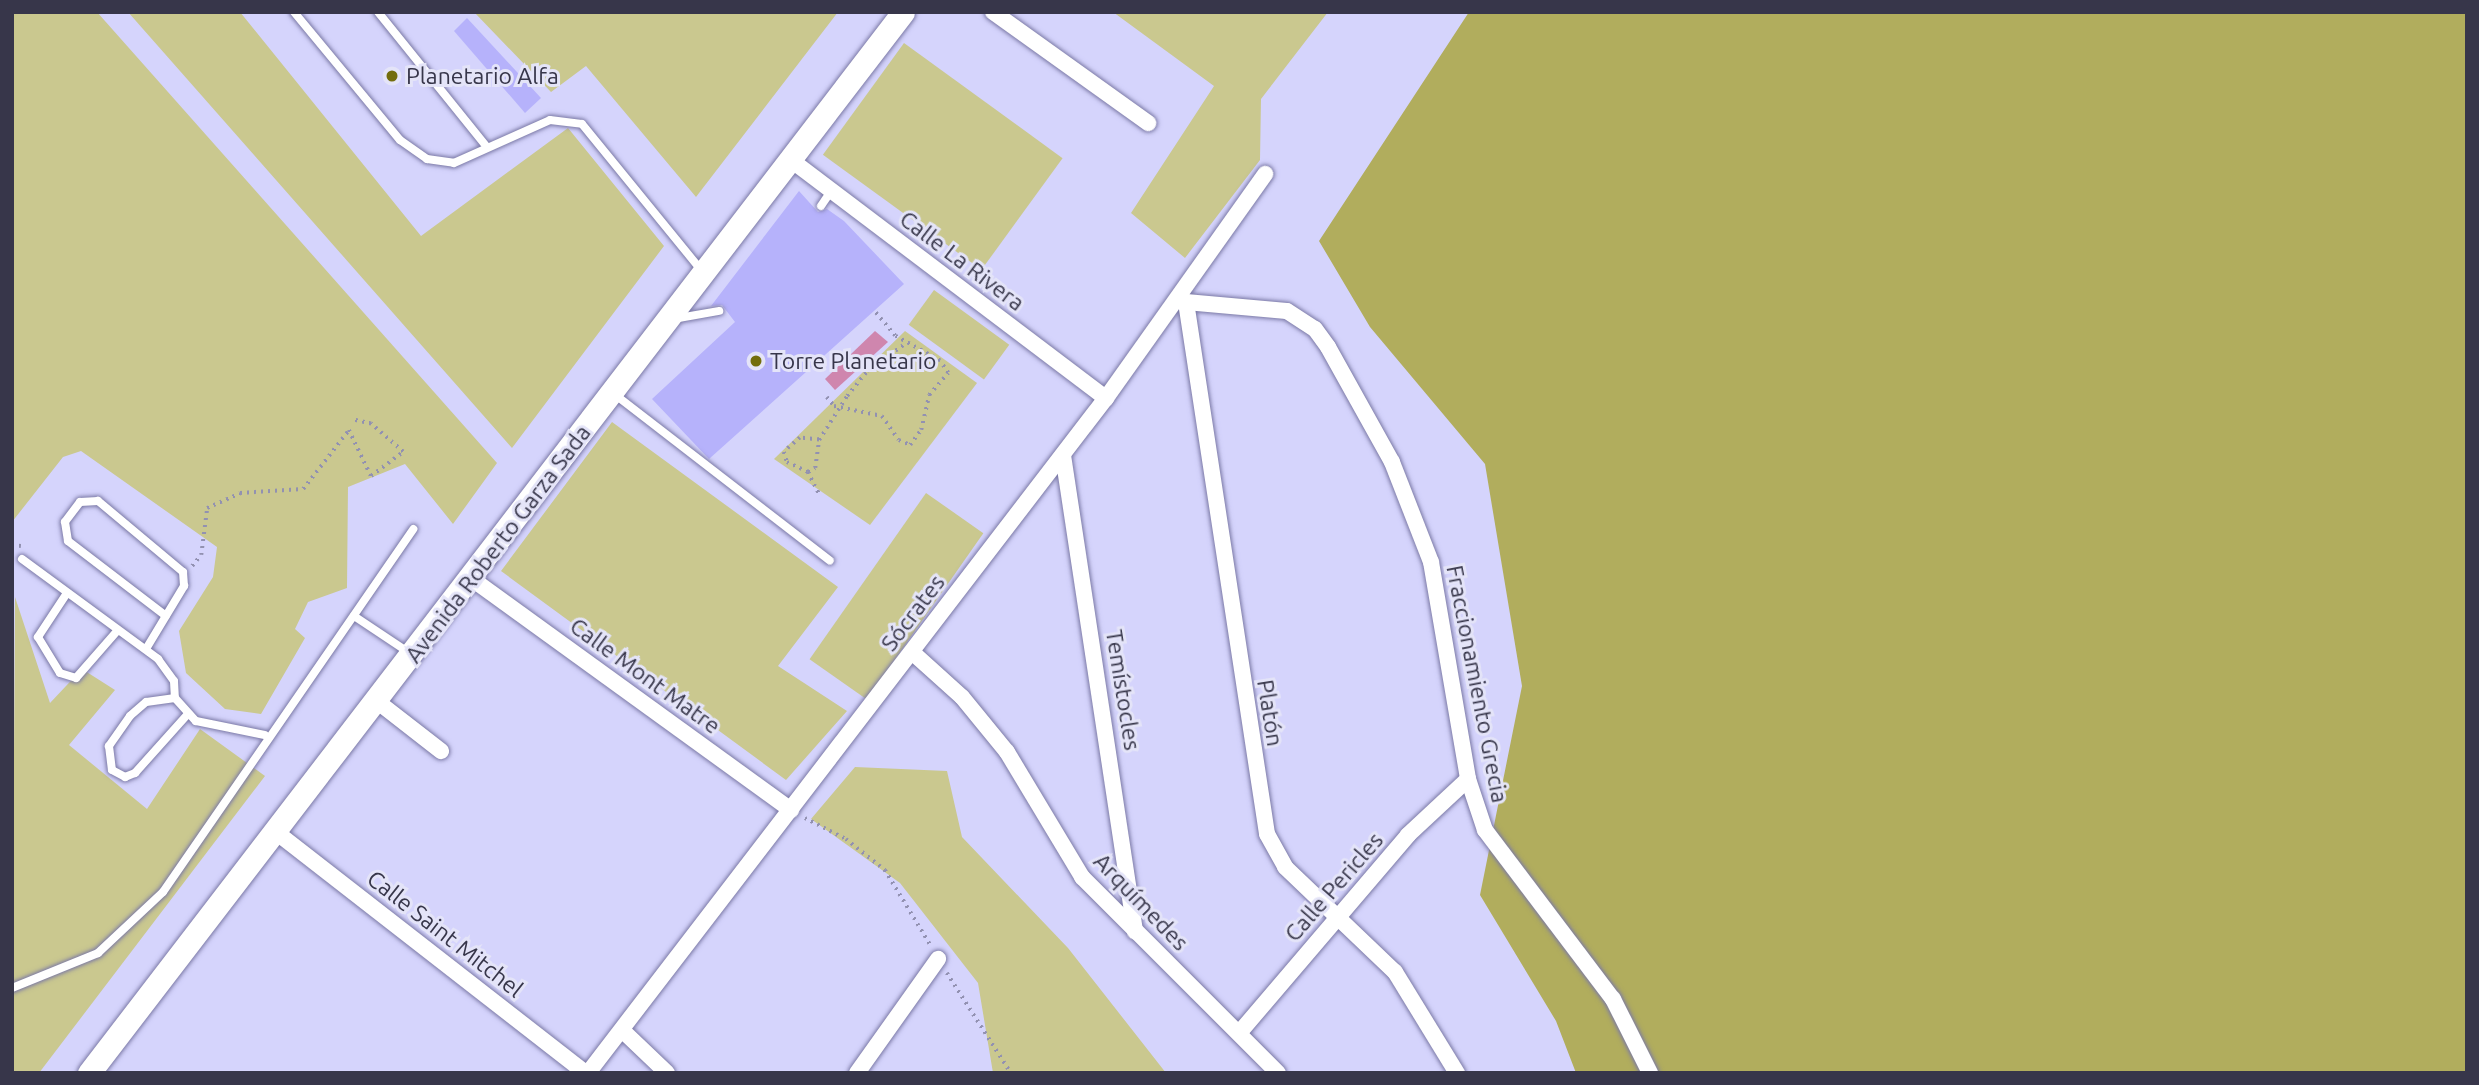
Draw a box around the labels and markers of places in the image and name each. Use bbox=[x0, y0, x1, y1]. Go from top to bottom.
place label: Planetario Alfa bbox=[406, 62, 559, 90]
marker: Planetario Alfa bbox=[384, 68, 400, 84]
place label: Torre Planetario bbox=[770, 347, 937, 375]
marker: Torre Planetario bbox=[748, 353, 764, 369]

